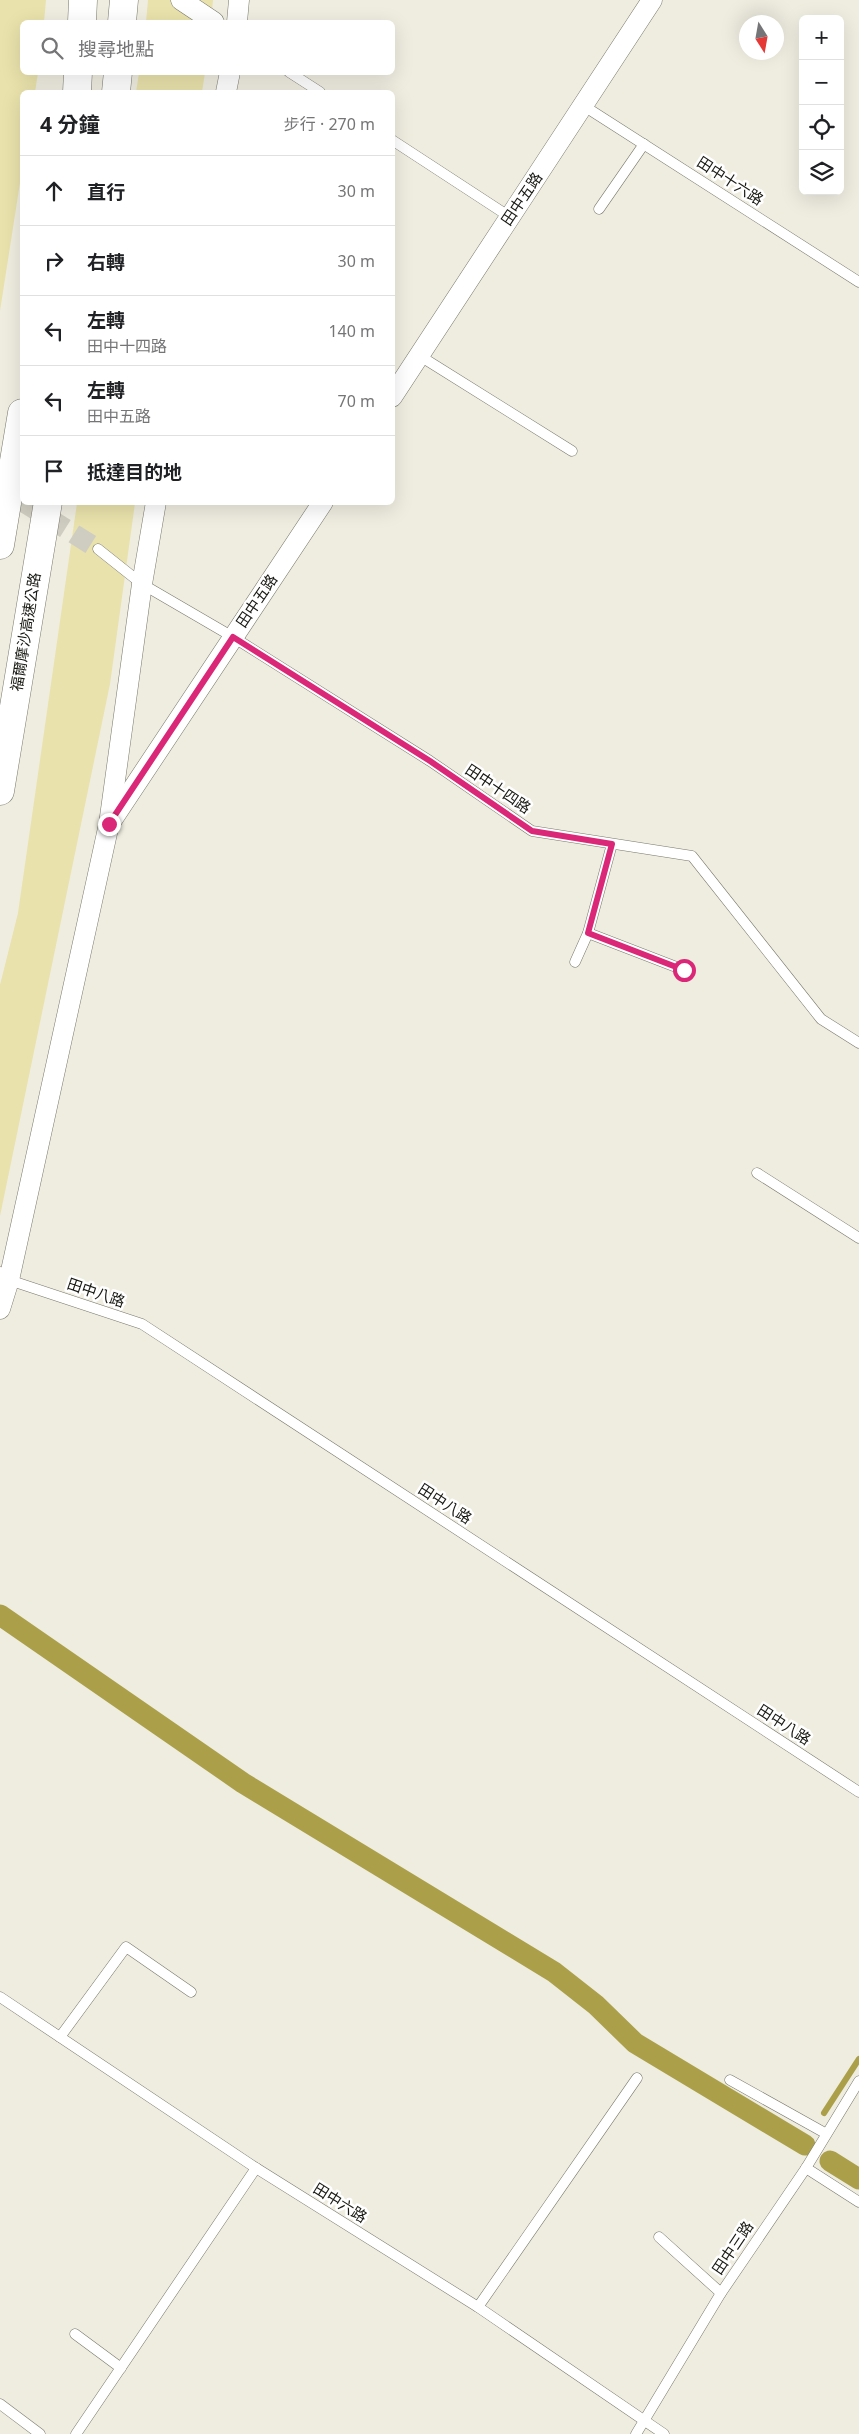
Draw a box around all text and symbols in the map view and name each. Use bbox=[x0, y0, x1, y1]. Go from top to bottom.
north arrow bbox=[739, 15, 784, 60]
map controls bbox=[799, 15, 844, 195]
button: + bbox=[799, 15, 844, 60]
search box bbox=[20, 20, 395, 75]
icon: search bbox=[38, 34, 66, 62]
text: 搜尋地點 bbox=[78, 36, 154, 62]
button: − bbox=[799, 60, 844, 105]
button: locate bbox=[799, 105, 844, 150]
text: 4 分鐘 bbox=[40, 110, 99, 138]
text: 步行 · 270 m bbox=[284, 113, 375, 135]
button: layers bbox=[799, 150, 844, 195]
street label: 田中十六路 bbox=[694, 151, 767, 209]
street label: 田中五路 bbox=[496, 168, 546, 229]
icon: ahead bbox=[40, 177, 68, 205]
text: 直行 bbox=[87, 179, 125, 205]
text: 30 m bbox=[338, 180, 375, 202]
icon: right bbox=[40, 247, 68, 275]
text: 右轉 bbox=[87, 249, 125, 275]
text: 30 m bbox=[338, 250, 375, 272]
text: 左轉 bbox=[87, 307, 125, 333]
icon: left bbox=[40, 317, 68, 345]
text: 140 m bbox=[328, 320, 375, 342]
text: 田中十四路 bbox=[87, 335, 167, 357]
text: 左轉 bbox=[87, 377, 125, 403]
icon: left bbox=[40, 387, 68, 415]
text: 70 m bbox=[338, 390, 375, 412]
text: 田中五路 bbox=[87, 405, 151, 427]
icon: arrive bbox=[40, 457, 68, 485]
text: 抵達目的地 bbox=[87, 459, 182, 485]
street label: 田中五路 bbox=[231, 570, 281, 631]
street label: 福爾摩沙高速公路 bbox=[6, 571, 44, 693]
street label: 田中十四路 bbox=[462, 759, 535, 817]
route end bbox=[98, 813, 121, 836]
route start bbox=[673, 959, 696, 982]
street label: 田中八路 bbox=[65, 1273, 128, 1311]
street label: 田中八路 bbox=[415, 1478, 476, 1528]
street label: 田中八路 bbox=[754, 1699, 815, 1749]
street label: 田中六路 bbox=[310, 2178, 371, 2227]
street label: 田中三路 bbox=[707, 2217, 757, 2278]

